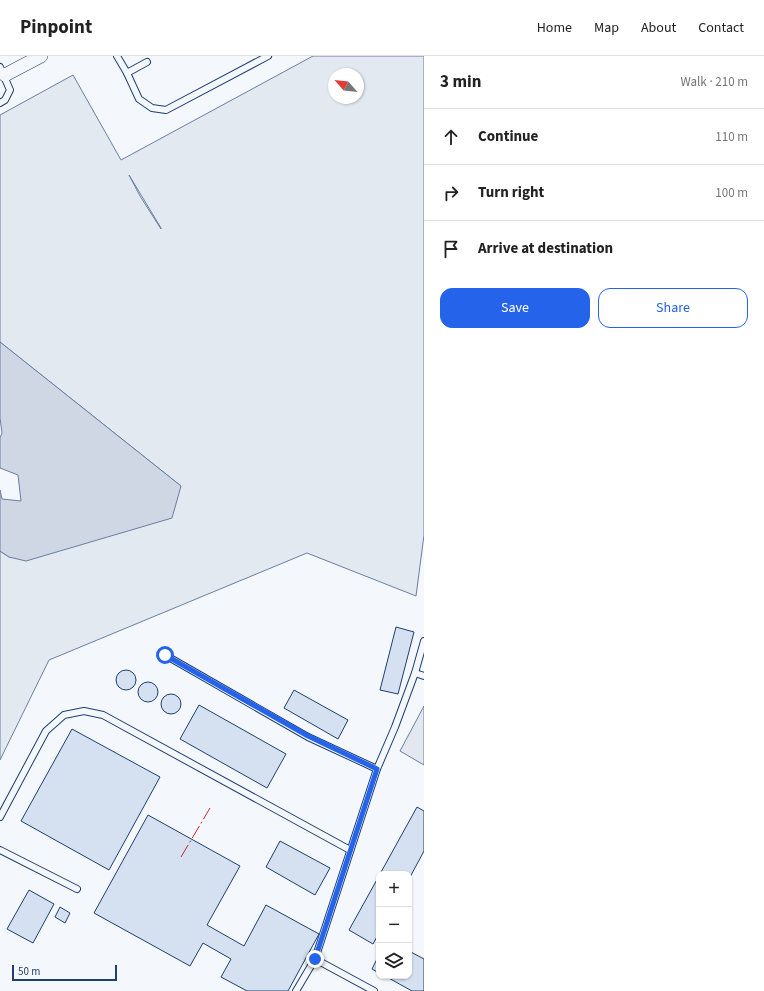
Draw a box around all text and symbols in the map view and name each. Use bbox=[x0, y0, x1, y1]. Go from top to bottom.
text: Pinpoint bbox=[20, 14, 92, 41]
text: Home bbox=[537, 18, 572, 38]
text: Map bbox=[594, 18, 619, 38]
text: About bbox=[641, 18, 676, 38]
text: Contact bbox=[698, 18, 744, 38]
north arrow bbox=[328, 68, 364, 104]
text: 3 min bbox=[440, 70, 481, 94]
text: Walk · 210 m bbox=[680, 73, 748, 91]
icon: ahead bbox=[440, 126, 462, 148]
text: Continue bbox=[478, 126, 538, 147]
text: 110 m bbox=[715, 128, 748, 146]
icon: right bbox=[440, 182, 462, 204]
text: Turn right bbox=[478, 182, 544, 203]
text: 100 m bbox=[715, 184, 748, 202]
icon: arrive bbox=[440, 238, 462, 260]
text: Arrive at destination bbox=[478, 238, 613, 259]
button: Save bbox=[440, 288, 590, 328]
button: Share bbox=[598, 288, 748, 328]
route start bbox=[156, 646, 174, 664]
map controls bbox=[376, 871, 412, 979]
button: + bbox=[376, 871, 412, 907]
button: − bbox=[376, 907, 412, 943]
button: layers bbox=[376, 943, 412, 979]
route end bbox=[306, 950, 324, 968]
scale bar bbox=[12, 963, 117, 982]
text: 50 m bbox=[18, 964, 40, 979]

